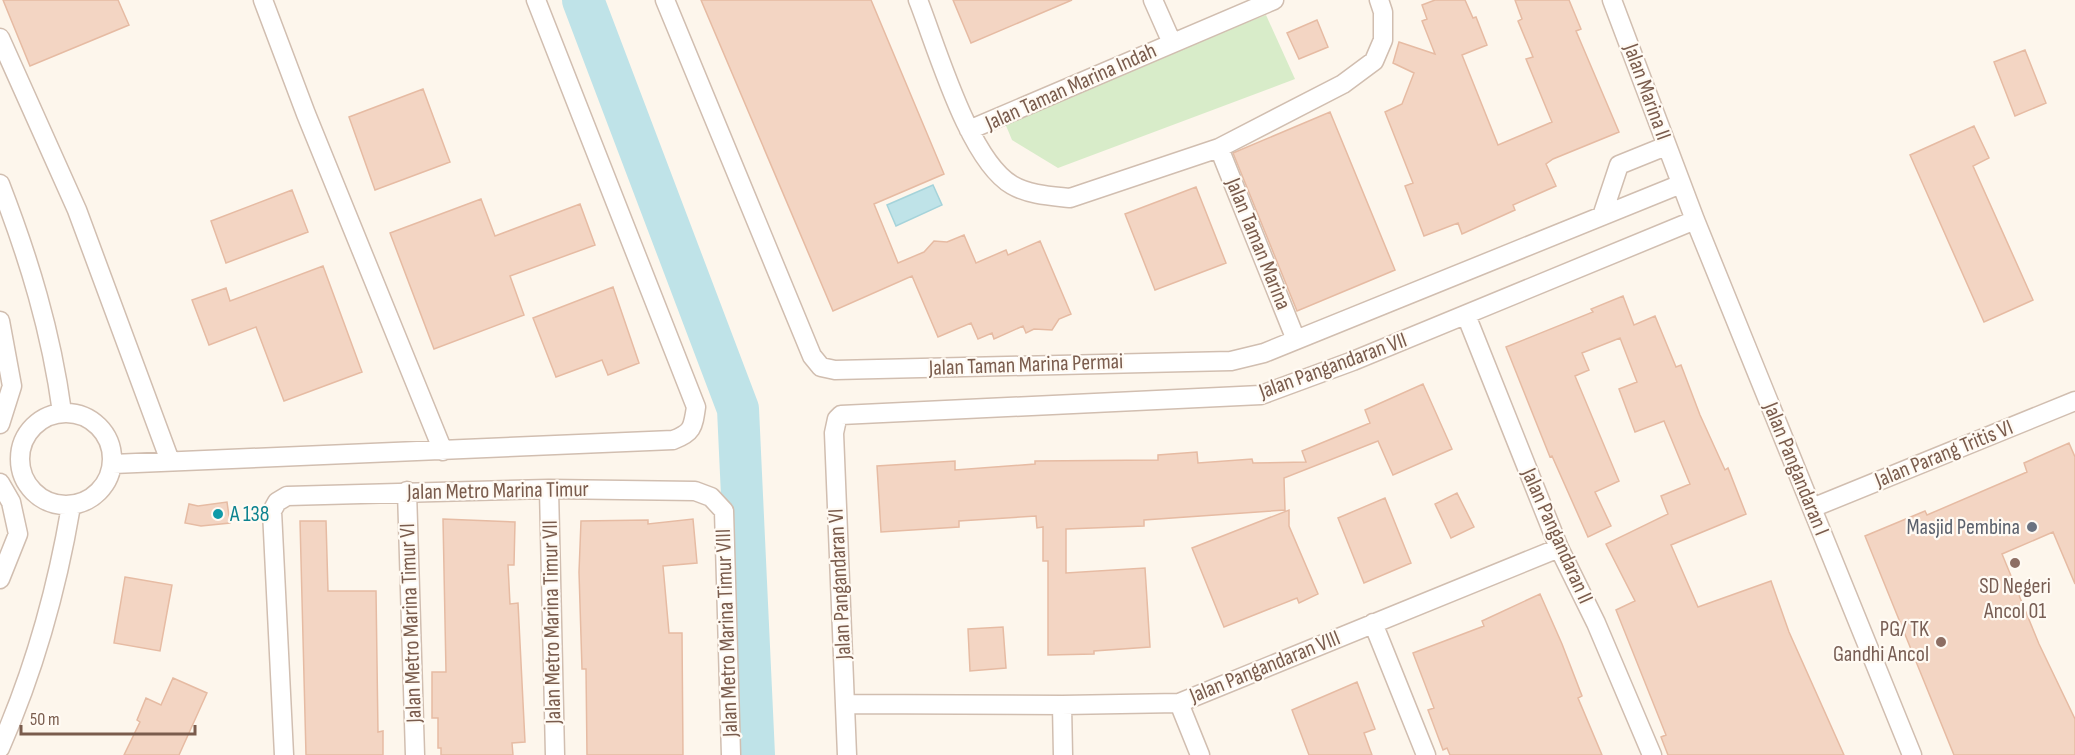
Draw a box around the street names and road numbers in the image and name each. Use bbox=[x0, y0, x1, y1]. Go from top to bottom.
street label: Jalan Taman Marina Indah bbox=[980, 37, 1161, 137]
street label: Jalan Marina II bbox=[1617, 39, 1677, 144]
street label: Jalan Taman Marina bbox=[1219, 173, 1297, 314]
street label: Jalan Pangandaran VII bbox=[1254, 327, 1411, 406]
street label: Jalan Taman Marina Permai bbox=[927, 348, 1124, 382]
street label: Jalan Pangandaran I bbox=[1757, 398, 1835, 539]
street label: Jalan Parang Tritis VI bbox=[1870, 414, 2017, 494]
street label: Jalan Pangandaran II bbox=[1515, 463, 1599, 608]
street label: Jalan Metro Marina Timur bbox=[406, 476, 589, 506]
street label: Jalan Pangandaran VI bbox=[823, 508, 857, 661]
street label: Jalan Metro Marina Timur VII bbox=[537, 520, 567, 725]
street label: Jalan Metro Marina Timur VI bbox=[394, 523, 428, 724]
street label: Jalan Metro Marina Timur VIII bbox=[710, 528, 744, 739]
street label: Jalan Pangandaran VIII bbox=[1185, 625, 1344, 710]

